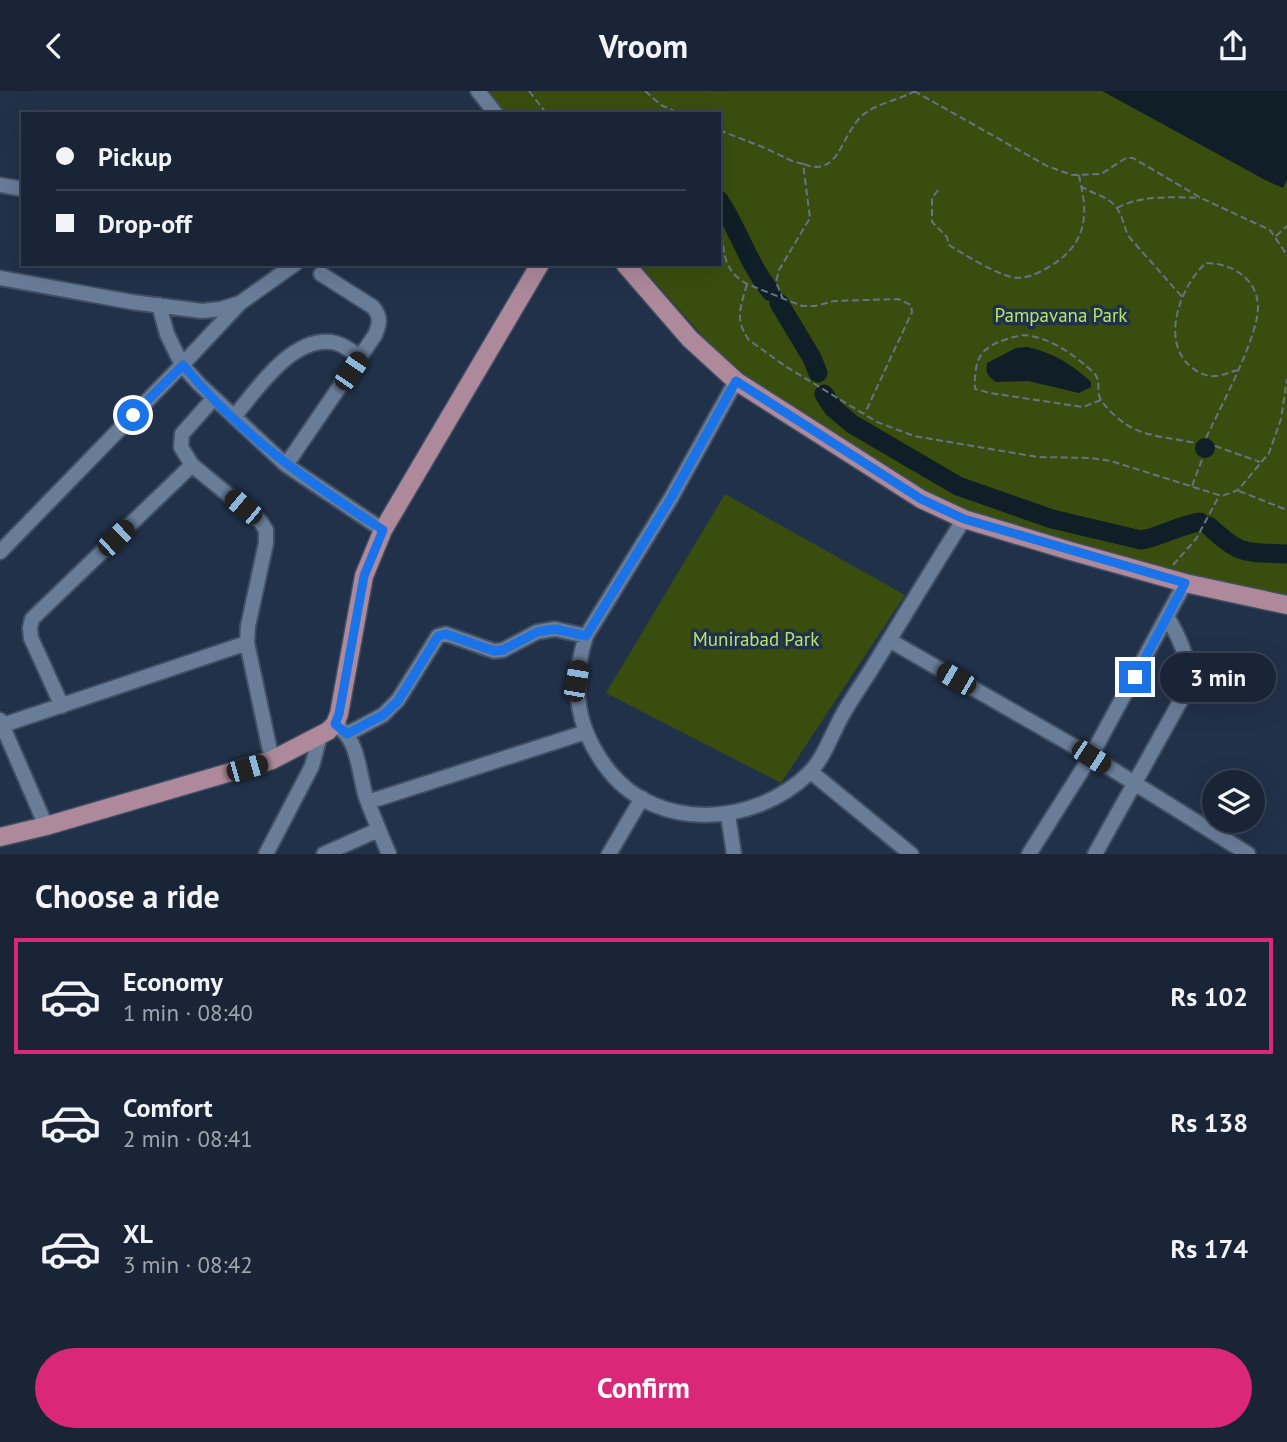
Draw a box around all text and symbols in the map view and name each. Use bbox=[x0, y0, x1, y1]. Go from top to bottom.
text: Vroom bbox=[599, 25, 688, 67]
icon: back bbox=[35, 27, 73, 65]
icon: share bbox=[1214, 27, 1252, 65]
text: Pickup bbox=[98, 140, 172, 173]
text: Drop-off bbox=[98, 207, 192, 240]
park label: Pampavana Park bbox=[995, 303, 1127, 327]
car bbox=[331, 348, 372, 394]
route start bbox=[117, 399, 149, 431]
car bbox=[221, 485, 266, 529]
car bbox=[94, 516, 139, 560]
park label: Munirabad Park bbox=[693, 627, 819, 651]
callout: 3 min bbox=[1160, 653, 1275, 701]
car bbox=[563, 658, 590, 704]
car bbox=[933, 659, 980, 699]
route end bbox=[1119, 661, 1151, 693]
text: 3 min bbox=[1190, 663, 1246, 692]
car bbox=[1068, 737, 1115, 777]
car bbox=[224, 752, 271, 784]
map controls bbox=[1202, 770, 1265, 833]
button: layers bbox=[1202, 770, 1265, 833]
text: Choose a ride bbox=[35, 875, 220, 917]
icon: car bbox=[39, 965, 102, 1028]
text: Economy bbox=[123, 965, 223, 998]
text: Rs 102 bbox=[1171, 980, 1248, 1013]
text: 1 min · 08:40 bbox=[123, 998, 253, 1027]
icon: car bbox=[39, 1091, 102, 1154]
text: Comfort bbox=[123, 1091, 213, 1124]
text: Rs 138 bbox=[1171, 1106, 1248, 1139]
text: 2 min · 08:41 bbox=[123, 1124, 253, 1153]
icon: car bbox=[39, 1217, 102, 1280]
text: XL bbox=[123, 1217, 153, 1250]
text: Rs 174 bbox=[1171, 1232, 1248, 1265]
text: 3 min · 08:42 bbox=[123, 1250, 253, 1279]
button: Confirm bbox=[35, 1348, 1252, 1428]

